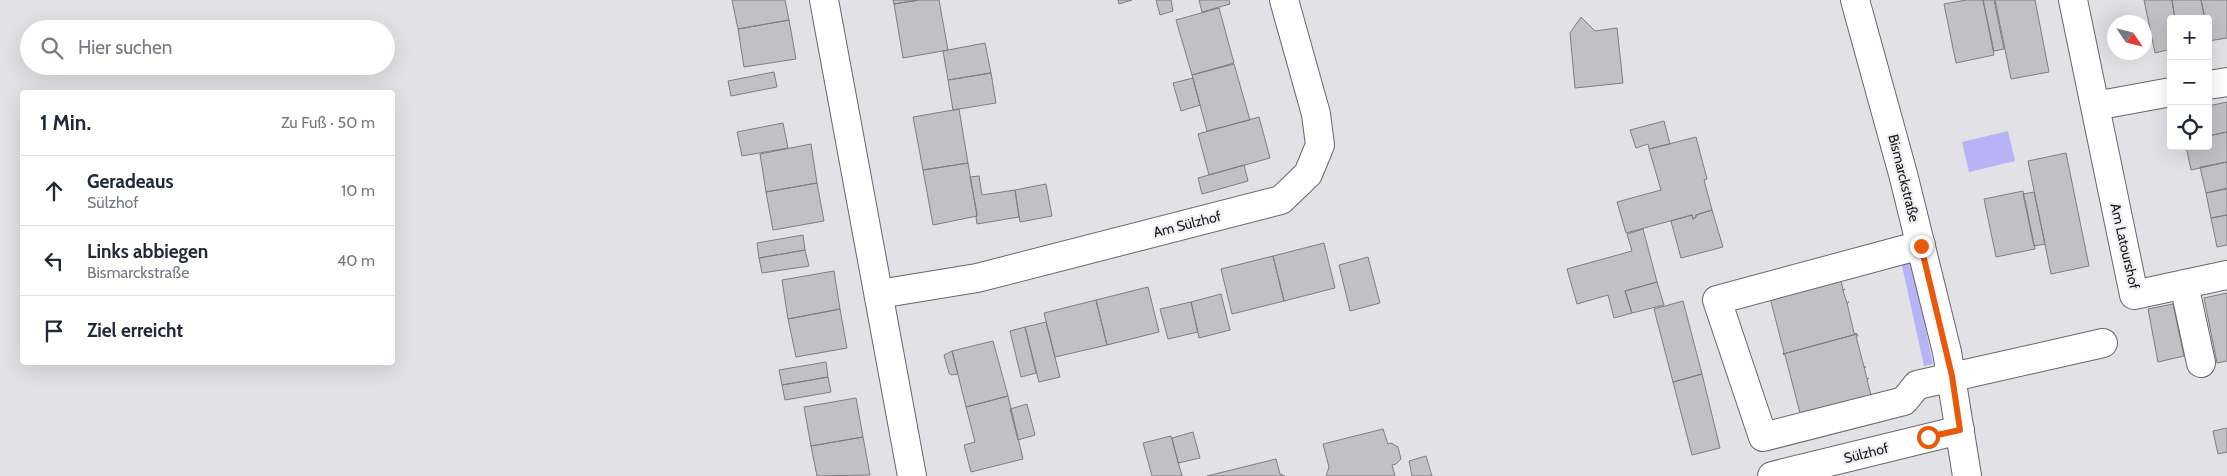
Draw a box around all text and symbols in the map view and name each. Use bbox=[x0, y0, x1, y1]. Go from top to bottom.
north arrow bbox=[2107, 15, 2152, 60]
map controls bbox=[2167, 15, 2212, 150]
button: + bbox=[2167, 15, 2212, 60]
search box bbox=[20, 20, 395, 75]
icon: search bbox=[38, 34, 66, 62]
text: Hier suchen bbox=[78, 36, 172, 59]
button: − bbox=[2167, 60, 2212, 105]
button: locate bbox=[2167, 105, 2212, 150]
text: 1 Min. bbox=[40, 110, 91, 135]
text: Zu Fuß · 50 m bbox=[281, 113, 375, 132]
street label: Bismarckstraße bbox=[1884, 132, 1924, 224]
text: Geradeaus bbox=[87, 170, 173, 193]
icon: ahead bbox=[40, 177, 68, 205]
text: 10 m bbox=[341, 181, 375, 200]
text: Sülzhof bbox=[87, 193, 139, 212]
street label: Am Latourshof bbox=[2106, 201, 2144, 291]
street label: Am Sülzhof bbox=[1151, 207, 1223, 241]
route end bbox=[1910, 235, 1933, 258]
text: Links abbiegen bbox=[87, 240, 208, 263]
icon: left bbox=[40, 247, 68, 275]
text: 40 m bbox=[337, 251, 375, 270]
text: Bismarckstraße bbox=[87, 263, 189, 282]
icon: arrive bbox=[40, 317, 68, 345]
text: Ziel erreicht bbox=[87, 319, 183, 342]
route start bbox=[1917, 426, 1940, 449]
street label: Sülzhof bbox=[1842, 439, 1890, 467]

